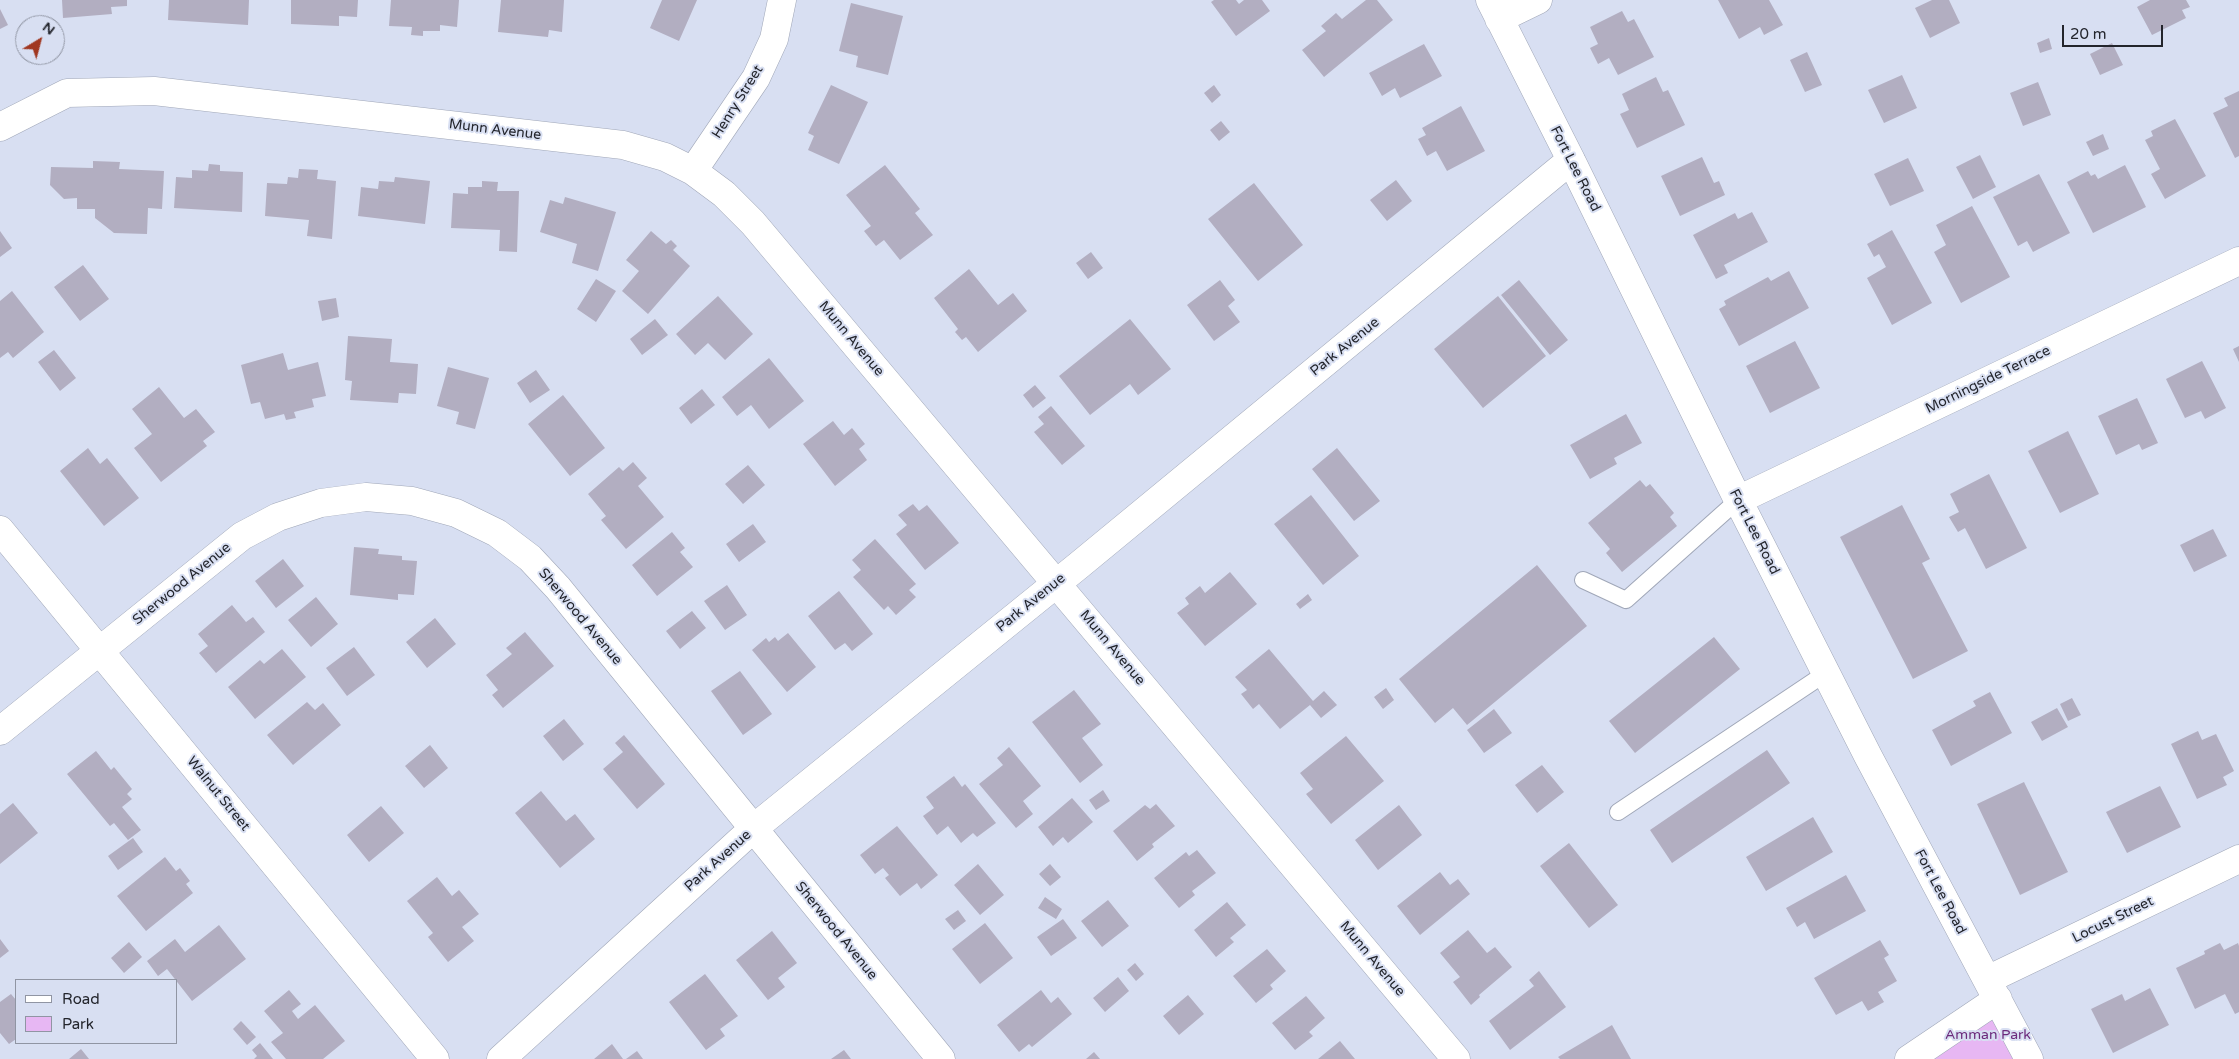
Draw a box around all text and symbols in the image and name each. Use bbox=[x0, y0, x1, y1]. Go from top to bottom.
north arrow bbox=[15, 15, 65, 65]
scale bar bbox=[2064, 15, 2165, 47]
text: N bbox=[39, 18, 58, 39]
text: 20 m bbox=[2070, 25, 2107, 43]
street label: Henry Street bbox=[709, 62, 767, 142]
street label: Munn Avenue bbox=[448, 116, 542, 144]
street label: Fort Lee Road bbox=[1546, 124, 1604, 214]
street label: Munn Avenue bbox=[815, 298, 887, 380]
street label: Park Avenue bbox=[1307, 314, 1383, 380]
street label: Morningside Terrace bbox=[1923, 342, 2053, 418]
street label: Fort Lee Road bbox=[1725, 487, 1783, 577]
street label: Sherwood Avenue bbox=[130, 539, 234, 629]
street label: Sherwood Avenue bbox=[535, 565, 625, 669]
street label: Park Avenue bbox=[993, 570, 1069, 636]
street label: Munn Avenue bbox=[1076, 607, 1148, 689]
street label: Walnut Street bbox=[183, 753, 253, 835]
street label: Park Avenue bbox=[681, 827, 755, 895]
street label: Fort Lee Road bbox=[1911, 847, 1969, 937]
street label: Sherwood Avenue bbox=[791, 879, 881, 983]
street label: Locust Street bbox=[2070, 893, 2156, 947]
street label: Munn Avenue bbox=[1336, 918, 1408, 1000]
legend bbox=[15, 979, 178, 1044]
text: Road bbox=[62, 990, 100, 1008]
text: Park bbox=[62, 1015, 94, 1033]
park label: Amman Park bbox=[1945, 1027, 2031, 1043]

